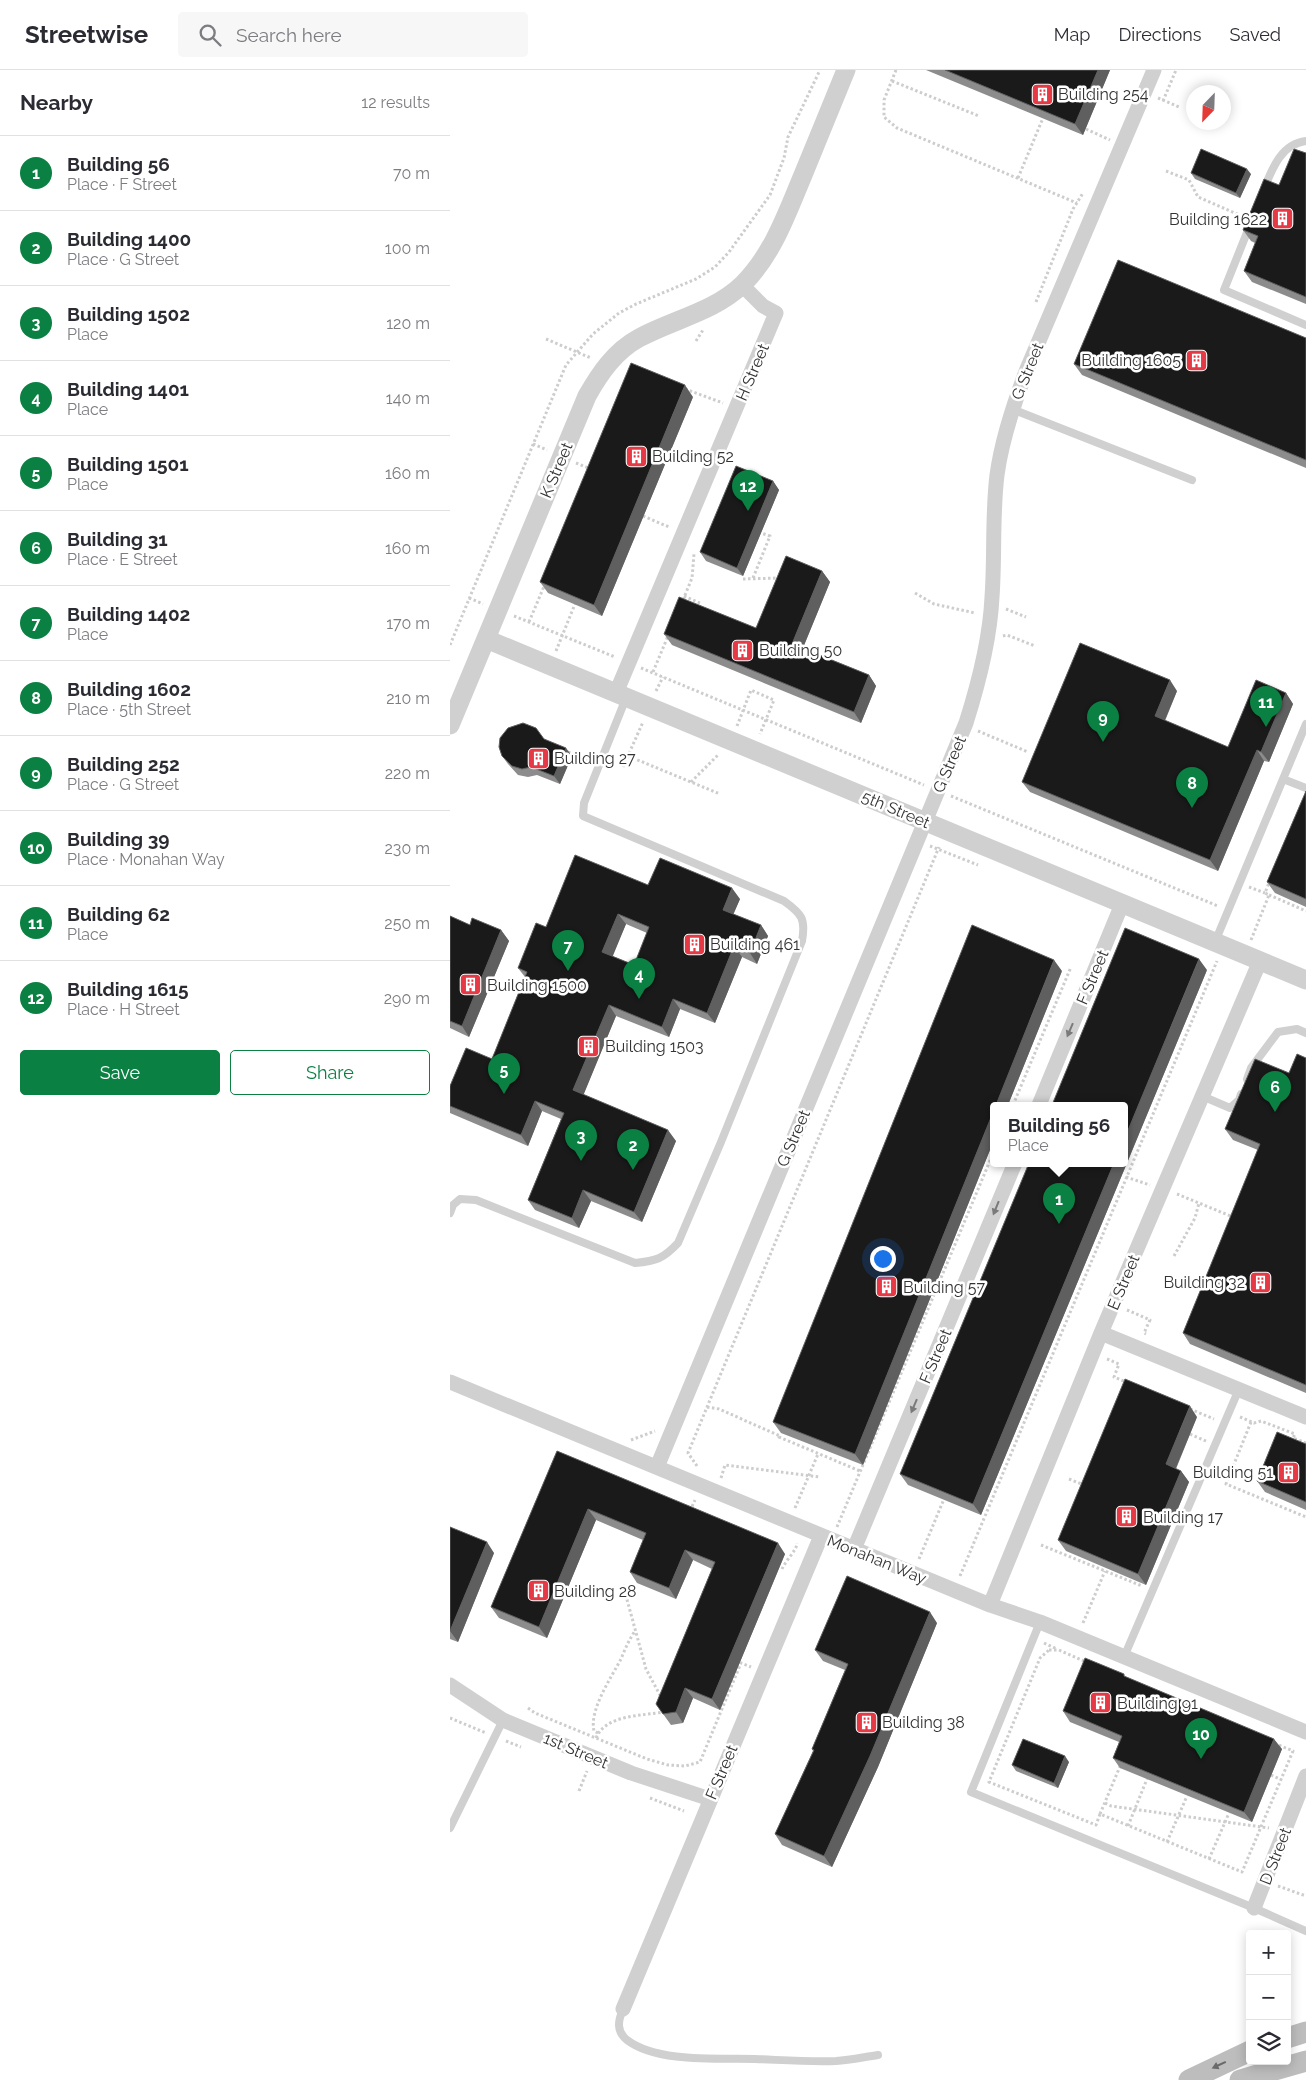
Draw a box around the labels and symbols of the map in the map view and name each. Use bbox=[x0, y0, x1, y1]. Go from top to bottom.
building icon: Building 254 bbox=[1030, 82, 1054, 106]
place label: Building 254 bbox=[1058, 85, 1149, 104]
north arrow bbox=[1186, 85, 1231, 130]
building icon: Building 1622 bbox=[1271, 207, 1295, 231]
place label: Building 1622 bbox=[1169, 210, 1267, 229]
street label: G Street bbox=[1007, 339, 1048, 403]
street label: H Street bbox=[732, 340, 773, 404]
building icon: Building 1605 bbox=[1185, 348, 1209, 372]
place label: Building 1605 bbox=[1081, 351, 1181, 370]
street label: K Street bbox=[536, 439, 577, 501]
building icon: Building 52 bbox=[624, 444, 648, 468]
place label: Building 52 bbox=[652, 447, 734, 466]
pin: 12 bbox=[732, 470, 764, 511]
building icon: Building 50 bbox=[731, 638, 755, 662]
place label: Building 50 bbox=[759, 641, 842, 660]
pin: 11 bbox=[1250, 686, 1282, 727]
pin: 9 bbox=[1087, 701, 1119, 742]
street label: G Street bbox=[929, 732, 970, 795]
building icon: Building 27 bbox=[526, 746, 550, 770]
place label: Building 27 bbox=[554, 749, 636, 768]
pin: 8 bbox=[1176, 767, 1208, 808]
street label: 5th Street bbox=[859, 787, 933, 832]
pin: 7 bbox=[552, 930, 584, 971]
building icon: Building 461 bbox=[682, 932, 706, 956]
place label: Building 461 bbox=[710, 935, 800, 954]
street label: F Street bbox=[1072, 946, 1113, 1007]
pin: 4 bbox=[623, 958, 655, 999]
building icon: Building 1500 bbox=[459, 973, 483, 997]
place label: Building 1500 bbox=[487, 976, 587, 995]
one-way arrow bbox=[1066, 1023, 1074, 1038]
building icon: Building 1503 bbox=[577, 1034, 601, 1058]
place label: Building 1503 bbox=[605, 1037, 704, 1056]
pin: 5 bbox=[488, 1053, 520, 1094]
pin: 6 bbox=[1259, 1071, 1291, 1112]
street label: G Street bbox=[773, 1106, 814, 1169]
pin: 3 bbox=[565, 1120, 597, 1161]
pin: 2 bbox=[617, 1129, 649, 1170]
pin: 1 bbox=[1043, 1183, 1075, 1224]
one-way arrow bbox=[992, 1201, 1000, 1216]
your location bbox=[870, 1246, 896, 1272]
street label: E Street bbox=[1103, 1251, 1144, 1313]
building icon: Building 32 bbox=[1249, 1270, 1273, 1294]
place label: Building 32 bbox=[1163, 1273, 1245, 1292]
building icon: Building 57 bbox=[875, 1275, 899, 1299]
place label: Building 57 bbox=[903, 1278, 985, 1297]
street label: F Street bbox=[915, 1325, 956, 1386]
one-way arrow bbox=[909, 1399, 917, 1413]
building icon: Building 51 bbox=[1277, 1460, 1301, 1484]
place label: Building 51 bbox=[1193, 1463, 1273, 1482]
building icon: Building 17 bbox=[1115, 1505, 1139, 1529]
place label: Building 17 bbox=[1143, 1508, 1223, 1527]
street label: Monahan Way bbox=[824, 1531, 930, 1588]
building icon: Building 28 bbox=[526, 1579, 550, 1603]
place label: Building 28 bbox=[554, 1582, 637, 1601]
building icon: Building 91 bbox=[1089, 1691, 1113, 1715]
place label: Building 91 bbox=[1117, 1694, 1198, 1713]
building icon: Building 38 bbox=[854, 1710, 878, 1734]
place label: Building 38 bbox=[882, 1713, 965, 1732]
pin: 10 bbox=[1185, 1718, 1217, 1759]
street label: 1st Street bbox=[541, 1728, 612, 1773]
street label: F Street bbox=[701, 1741, 742, 1802]
street label: D Street bbox=[1256, 1824, 1295, 1888]
one-way arrow bbox=[1212, 2061, 1227, 2070]

